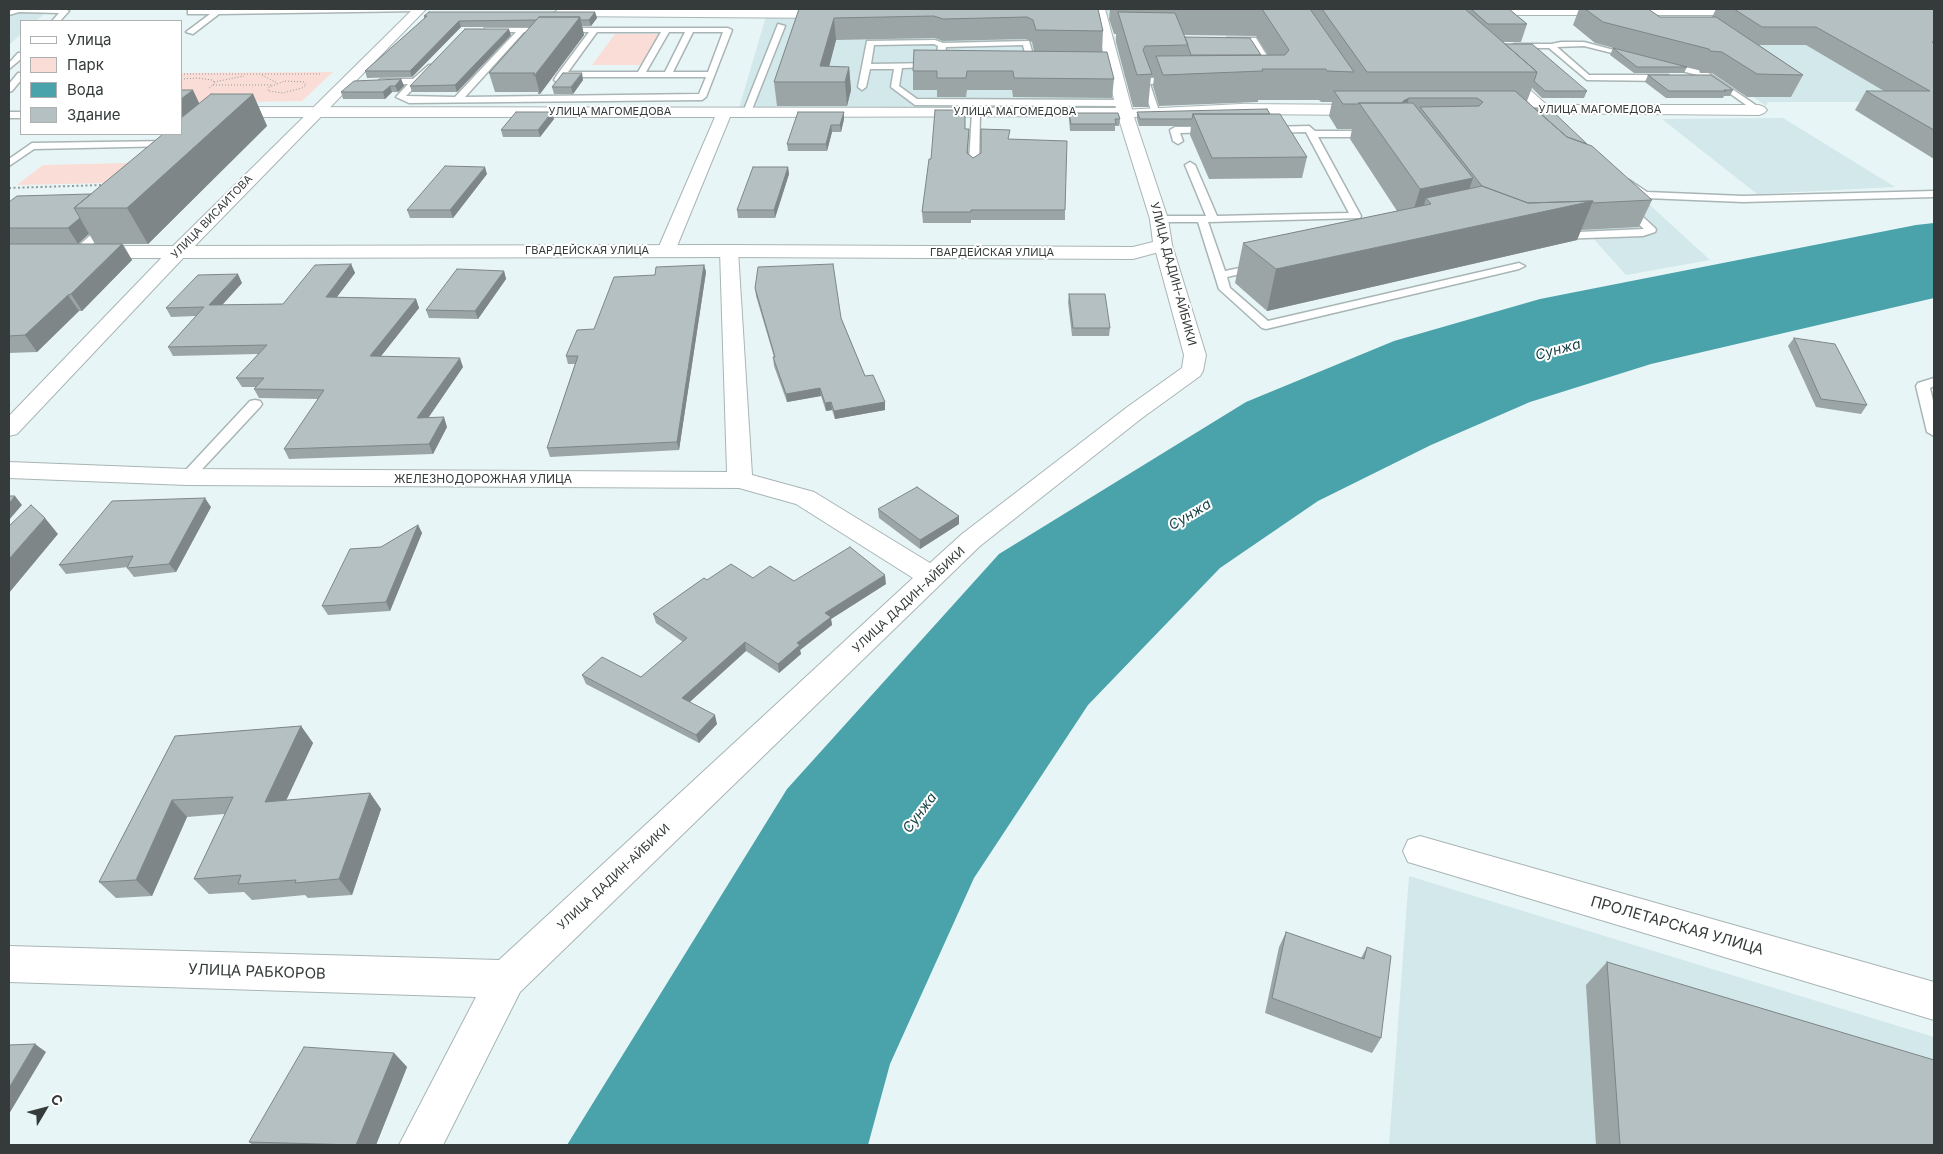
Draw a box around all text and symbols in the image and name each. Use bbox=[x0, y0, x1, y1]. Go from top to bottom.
legend bbox=[20, 20, 182, 135]
text: Улица bbox=[67, 30, 111, 49]
text: Парк bbox=[67, 55, 104, 74]
text: Вода bbox=[67, 80, 104, 99]
street label: УЛИЦА МАГОМЕДОВА bbox=[1539, 103, 1661, 117]
text: Здание bbox=[67, 105, 121, 124]
street label: УЛИЦА МАГОМЕДОВА bbox=[549, 105, 671, 119]
street label: УЛИЦА МАГОМЕДОВА bbox=[954, 105, 1076, 119]
street label: УЛИЦА ВИСАИТОВА bbox=[169, 172, 255, 262]
street label: УЛИЦА ДАДИН-АЙБИКИ bbox=[1147, 201, 1199, 347]
street label: ГВАРДЕЙСКАЯ УЛИЦА bbox=[525, 244, 649, 258]
street label: ГВАРДЕЙСКАЯ УЛИЦА bbox=[930, 246, 1054, 260]
water label: Сунжа bbox=[1533, 336, 1583, 364]
street label: ЖЕЛЕЗНОДОРОЖНАЯ УЛИЦА bbox=[394, 472, 572, 486]
water label: Сунжа bbox=[1166, 496, 1214, 534]
street label: УЛИЦА ДАДИН-АЙБИКИ bbox=[850, 544, 968, 656]
water label: Сунжа bbox=[899, 789, 941, 837]
street label: УЛИЦА ДАДИН-АЙБИКИ bbox=[555, 821, 673, 933]
street label: ПРОЛЕТАРСКАЯ УЛИЦА bbox=[1588, 893, 1766, 959]
street label: УЛИЦА РАБКОРОВ bbox=[188, 961, 326, 983]
north arrow bbox=[20, 1084, 70, 1134]
text: С bbox=[47, 1090, 67, 1109]

